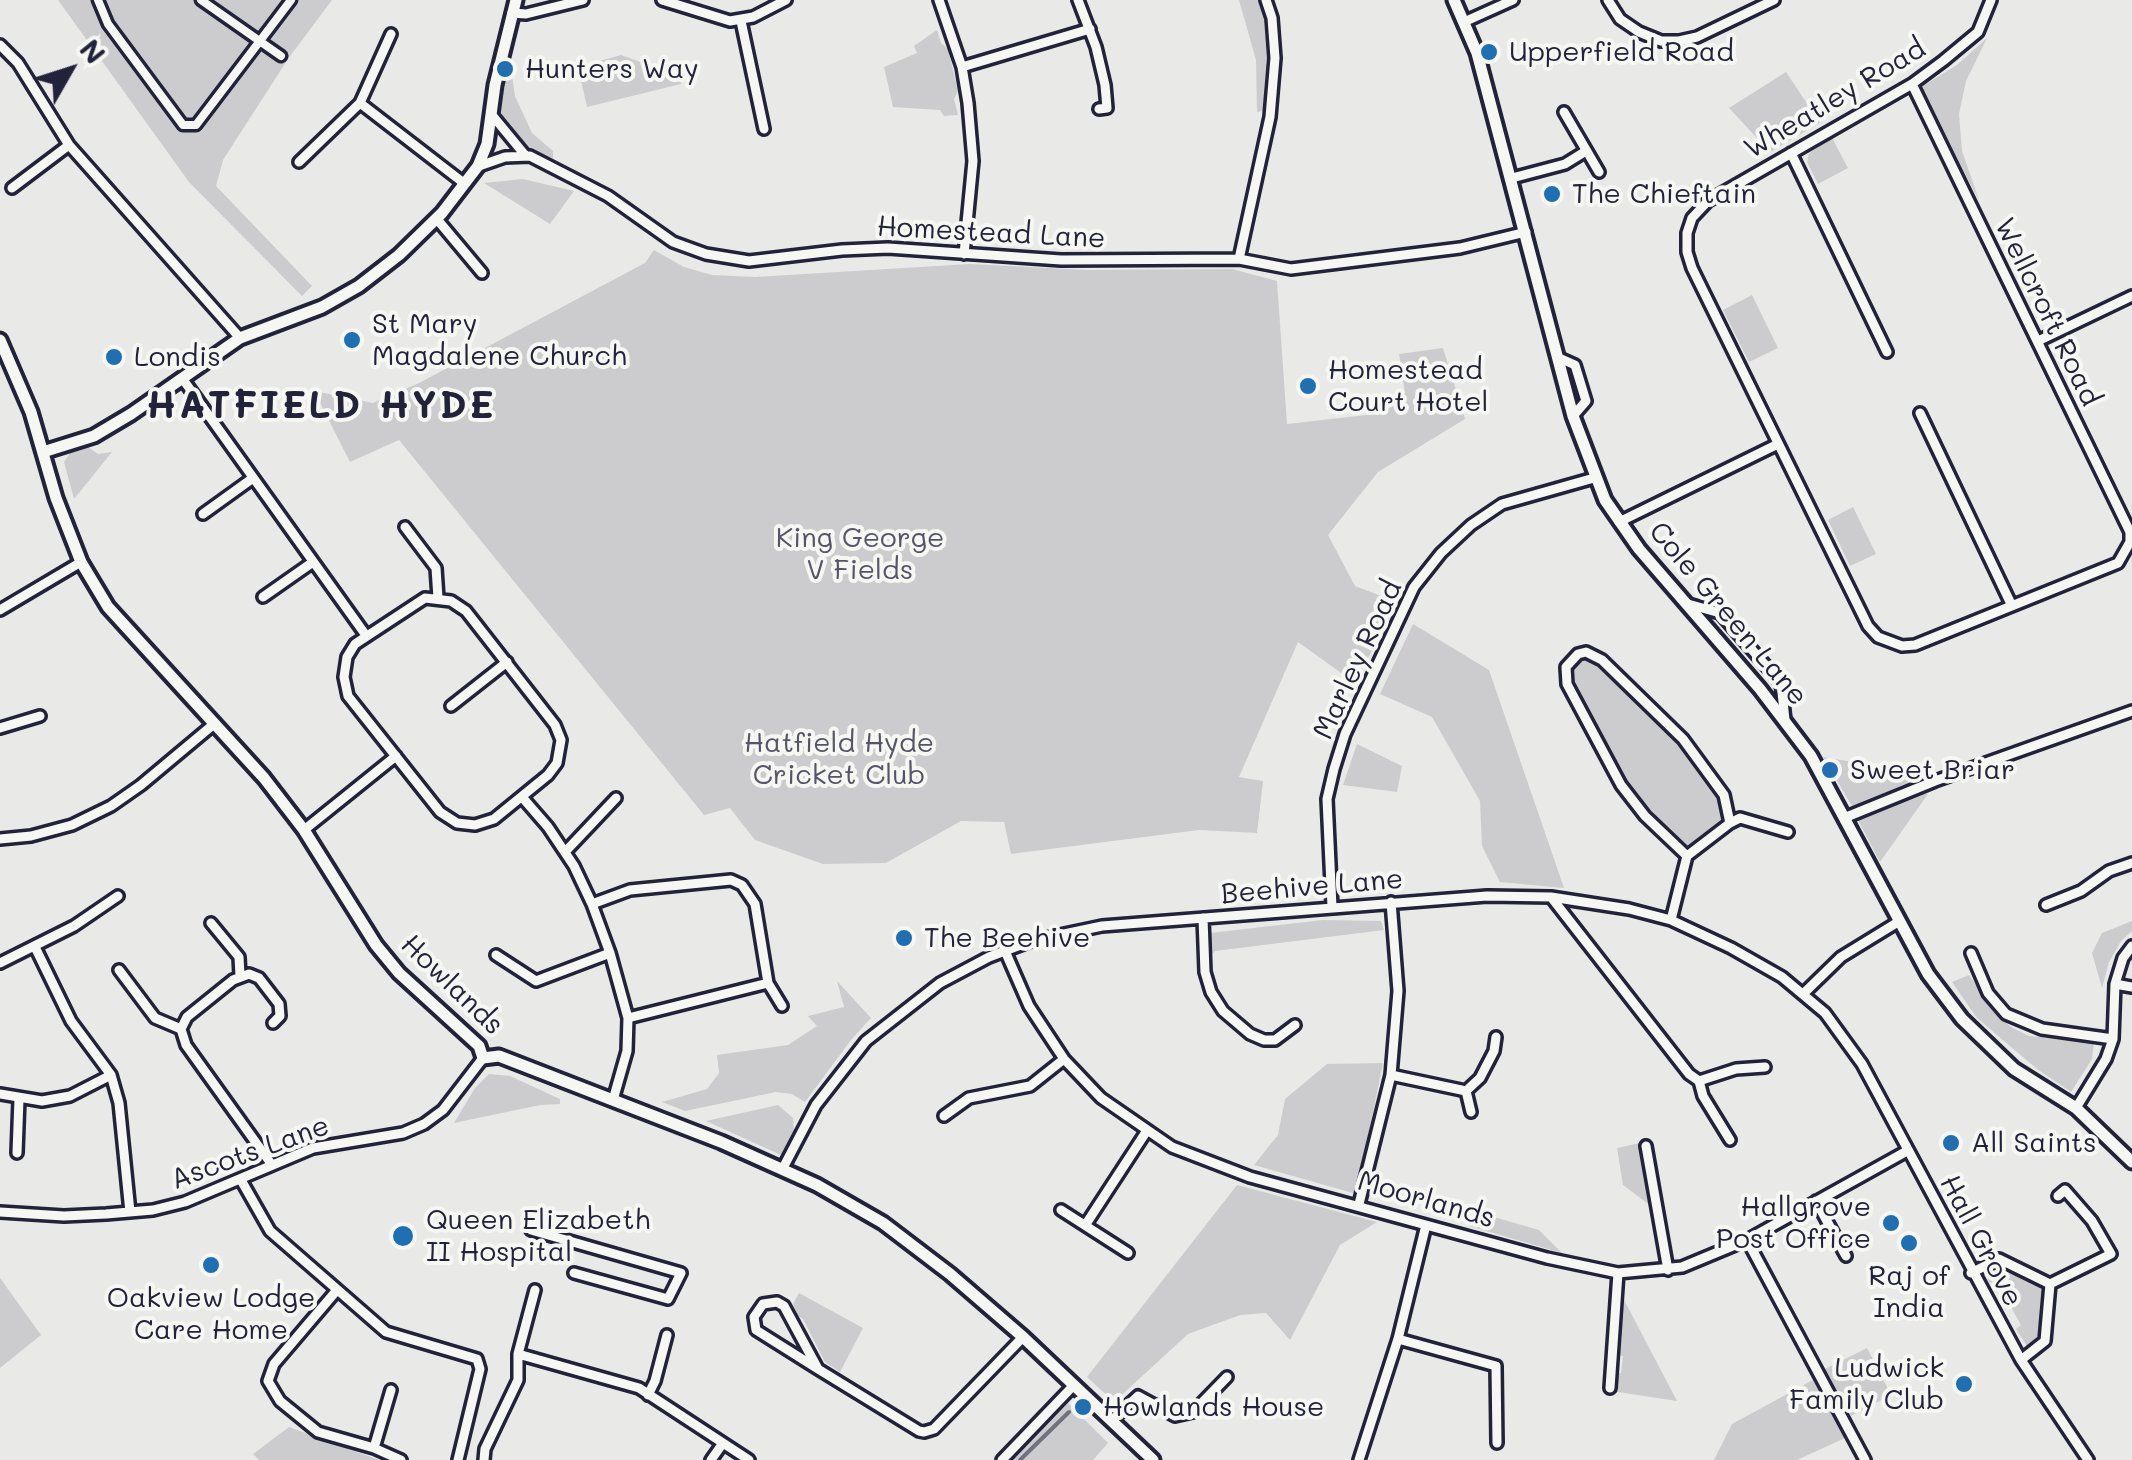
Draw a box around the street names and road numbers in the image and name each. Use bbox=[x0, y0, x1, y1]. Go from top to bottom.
street label: Wheatley Road bbox=[1738, 32, 1932, 166]
street label: Homestead Lane bbox=[876, 210, 1106, 256]
street label: Wellcroft Road bbox=[1987, 213, 2107, 411]
street label: Cole Green Lane bbox=[1642, 516, 1814, 712]
street label: Marley Road bbox=[1307, 575, 1409, 745]
street label: Beehive Lane bbox=[1220, 862, 1404, 912]
street label: Howlands bbox=[394, 928, 510, 1042]
street label: Ascots Lane bbox=[166, 1109, 334, 1197]
street label: Moorlands bbox=[1354, 1164, 1498, 1236]
street label: Hall Grove bbox=[1932, 1170, 2030, 1312]

